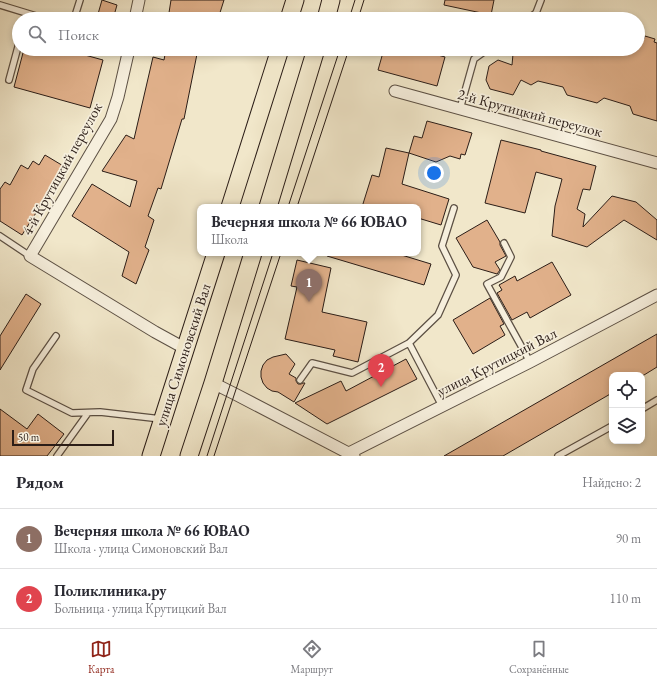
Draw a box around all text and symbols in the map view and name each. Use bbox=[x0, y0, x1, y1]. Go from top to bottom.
search box bbox=[12, 12, 645, 56]
icon: search bbox=[26, 23, 48, 45]
text: Поиск bbox=[58, 25, 99, 44]
street label: 2-й Крутицкий переулок bbox=[456, 84, 605, 141]
street label: 4-й Крутицкий переулок bbox=[17, 99, 106, 239]
your location bbox=[424, 163, 444, 183]
popup bbox=[197, 204, 421, 256]
text: Вечерняя школа № 66 ЮВАО bbox=[211, 212, 407, 231]
text: Школа bbox=[211, 231, 248, 248]
pin: 1 bbox=[296, 269, 322, 302]
street label: улица Симоновский Вал bbox=[150, 281, 215, 429]
street label: улица Крутицкий Вал bbox=[434, 323, 560, 400]
pin: 2 bbox=[368, 354, 394, 387]
map controls bbox=[609, 372, 645, 444]
button: locate bbox=[609, 372, 645, 408]
button: layers bbox=[609, 408, 645, 444]
scale bar bbox=[12, 428, 114, 447]
text: 50 m bbox=[18, 430, 39, 444]
text: Рядом bbox=[16, 471, 64, 493]
text: Найдено: 2 bbox=[582, 474, 641, 491]
text: Вечерняя школа № 66 ЮВАО bbox=[54, 521, 250, 540]
text: 1 bbox=[26, 530, 32, 547]
text: 90 m bbox=[616, 530, 641, 547]
text: Школа · улица Симоновский Вал bbox=[54, 540, 228, 557]
text: Поликлиника.ру bbox=[54, 581, 167, 600]
text: 2 bbox=[26, 590, 32, 607]
text: 110 m bbox=[610, 590, 641, 607]
text: Больница · улица Крутицкий Вал bbox=[54, 600, 227, 617]
tab: Карта bbox=[88, 638, 114, 676]
tab: Маршрут bbox=[291, 638, 333, 676]
tab: Сохранённые bbox=[509, 638, 569, 676]

